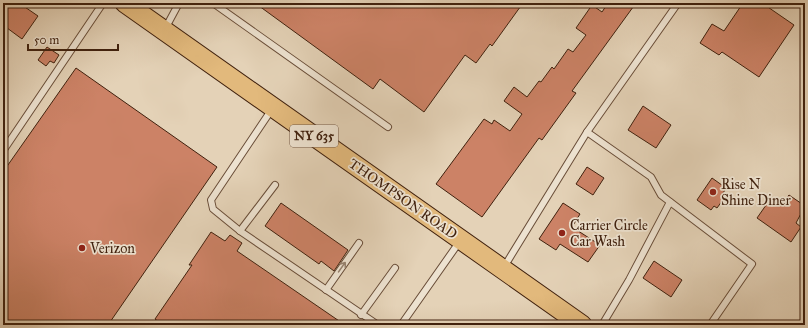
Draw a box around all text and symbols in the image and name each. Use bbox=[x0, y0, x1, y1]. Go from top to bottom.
scale bar bbox=[28, 26, 118, 52]
text: 50 m bbox=[34, 33, 59, 47]
road number: NY 635 bbox=[290, 125, 338, 147]
street label: THOMPSON ROAD bbox=[346, 155, 460, 243]
place label: Rise N Shine Diner bbox=[721, 176, 791, 209]
marker: Rise N Shine Diner bbox=[708, 187, 718, 197]
place label: Carrier Circle Car Wash bbox=[570, 217, 648, 250]
marker: Carrier Circle Car Wash bbox=[557, 228, 567, 238]
place label: Verizon bbox=[89, 240, 135, 257]
marker: Verizon bbox=[77, 243, 87, 253]
one-way arrow bbox=[338, 261, 346, 272]

